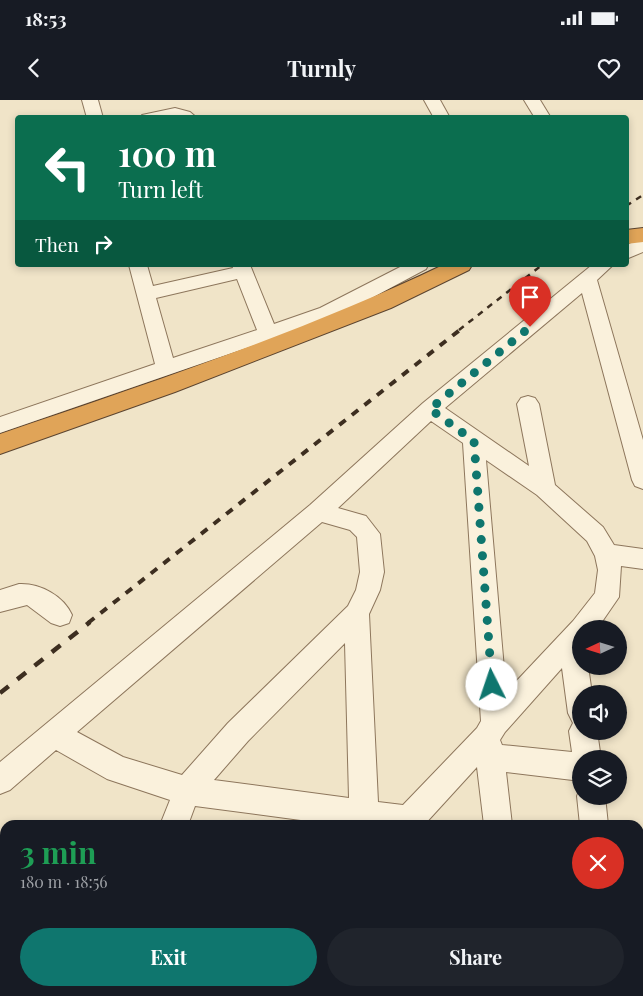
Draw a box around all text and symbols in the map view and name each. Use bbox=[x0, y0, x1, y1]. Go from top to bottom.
text: 18:53 bbox=[25, 5, 66, 31]
text: Turnly bbox=[287, 53, 356, 83]
icon: back bbox=[20, 54, 48, 82]
icon: heart bbox=[595, 54, 623, 82]
text: 100 m bbox=[118, 129, 216, 176]
icon: left bbox=[35, 135, 100, 200]
text: Turn left bbox=[118, 174, 203, 204]
icon: right bbox=[89, 230, 117, 258]
text: Then bbox=[35, 231, 79, 257]
pin bbox=[509, 276, 551, 327]
icon: arrive bbox=[516, 283, 544, 311]
north arrow bbox=[572, 620, 628, 675]
map controls bbox=[572, 620, 627, 805]
position arrow bbox=[465, 658, 517, 710]
button: sound bbox=[572, 685, 627, 740]
button: layers bbox=[572, 750, 627, 805]
text: 3 min bbox=[20, 832, 96, 872]
button: close bbox=[572, 837, 624, 889]
text: 180 m · 18:56 bbox=[20, 871, 108, 892]
button: Exit bbox=[20, 928, 317, 986]
button: Share bbox=[327, 928, 624, 986]

